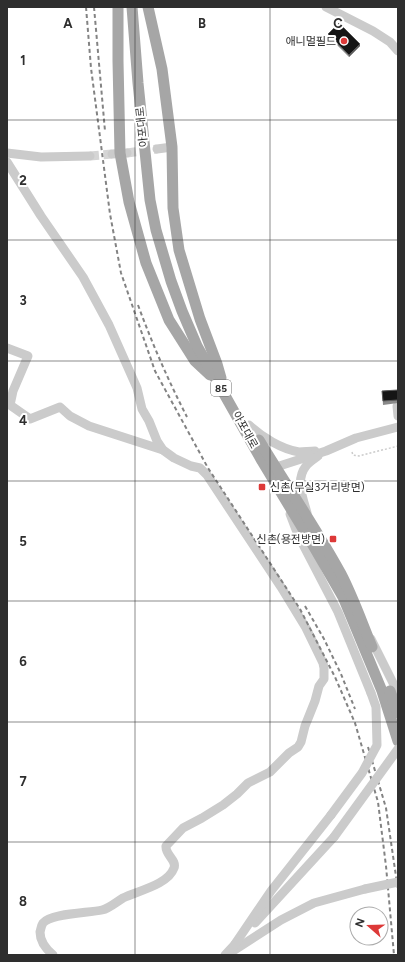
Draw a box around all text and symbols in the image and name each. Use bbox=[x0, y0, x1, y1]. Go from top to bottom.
text: A bbox=[63, 16, 73, 31]
text: B bbox=[198, 16, 206, 31]
text: C bbox=[333, 16, 343, 31]
place label: 애니멀필드 bbox=[285, 35, 336, 48]
marker: 애니멀필드 bbox=[339, 36, 349, 46]
text: 1 bbox=[20, 53, 26, 68]
street label: 아포대로 bbox=[133, 106, 151, 148]
text: 2 bbox=[19, 173, 27, 188]
text: 3 bbox=[19, 293, 27, 308]
road number: 85 bbox=[211, 380, 231, 396]
street label: 아포대로 bbox=[230, 409, 260, 451]
text: 4 bbox=[19, 413, 27, 428]
place label: 신촌(무실3거리방면) bbox=[270, 481, 365, 494]
marker: 신촌(무실3거리방면) bbox=[257, 482, 267, 492]
place label: 신촌(용전방면) bbox=[257, 533, 325, 546]
text: 5 bbox=[19, 534, 27, 549]
marker: 신촌(용전방면) bbox=[328, 534, 338, 544]
text: 6 bbox=[19, 654, 27, 669]
text: 7 bbox=[19, 774, 27, 789]
text: 8 bbox=[19, 894, 27, 909]
north arrow bbox=[349, 906, 389, 946]
text: N bbox=[353, 917, 368, 929]

